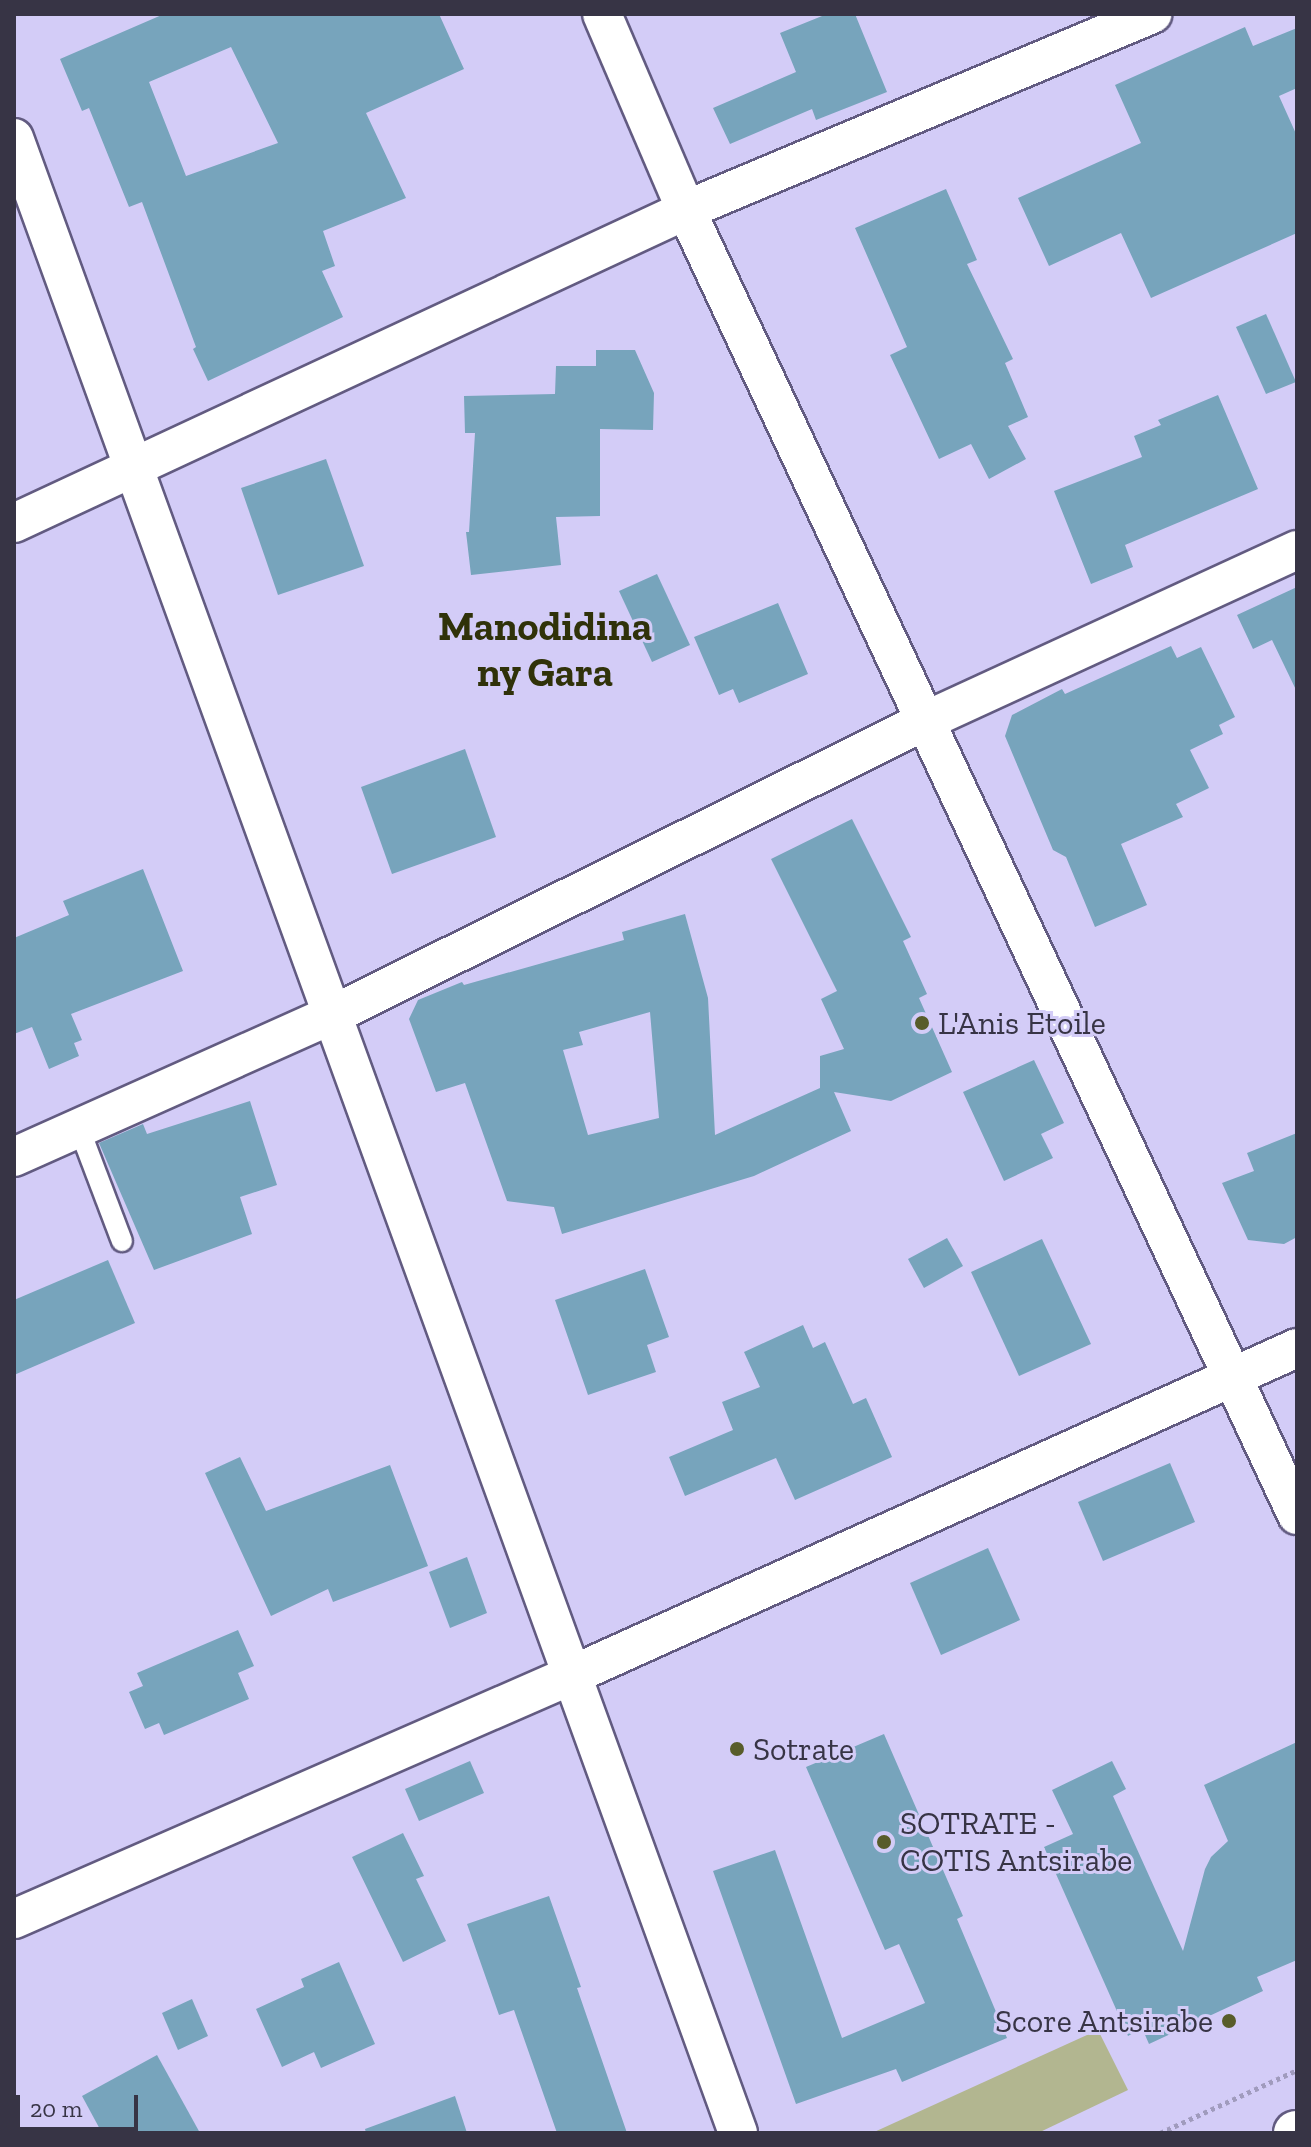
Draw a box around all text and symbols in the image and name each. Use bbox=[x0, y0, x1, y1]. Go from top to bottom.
district label: Manodidina ny Gara bbox=[438, 602, 652, 696]
place label: L'Anis Etoile bbox=[938, 1004, 1106, 1042]
marker: L'Anis Etoile bbox=[913, 1014, 931, 1032]
place label: Sotrate bbox=[753, 1730, 854, 1768]
marker: Sotrate bbox=[728, 1740, 746, 1758]
place label: SOTRATE - COTIS Antsirabe bbox=[900, 1805, 1133, 1880]
marker: SOTRATE - COTIS Antsirabe bbox=[875, 1833, 893, 1851]
place label: Score Antsirabe bbox=[994, 2002, 1213, 2040]
marker: Score Antsirabe bbox=[1220, 2012, 1238, 2030]
scale bar bbox=[20, 2079, 142, 2129]
text: 20 m bbox=[30, 2094, 82, 2123]

